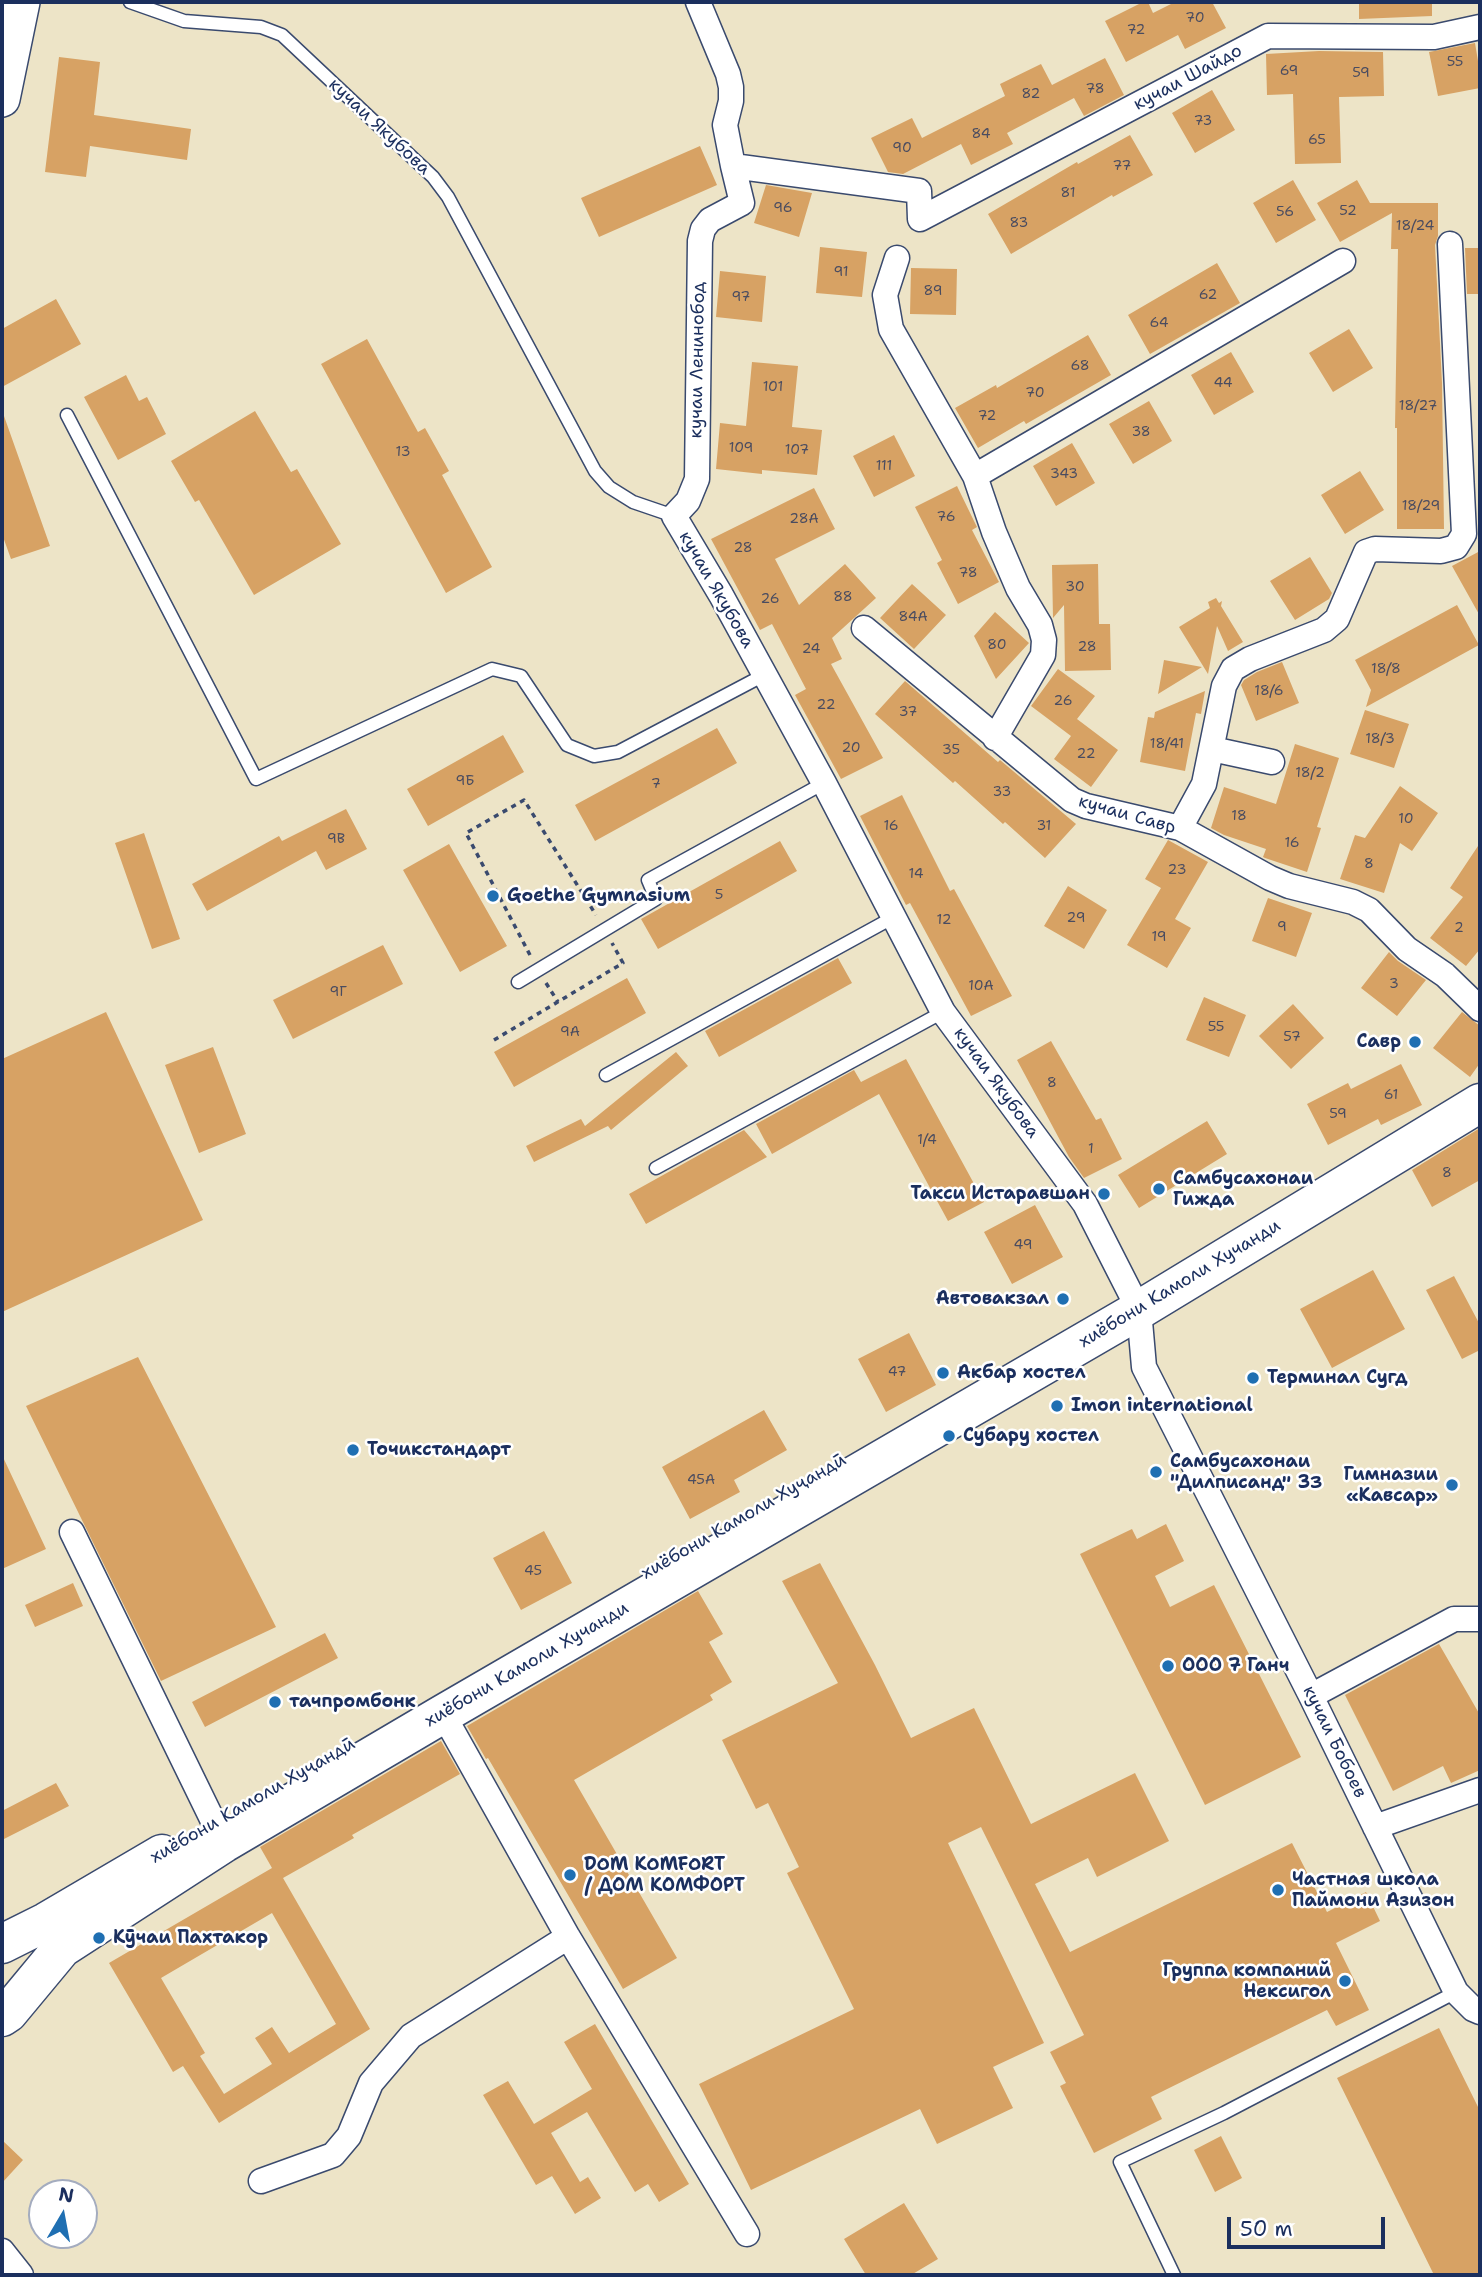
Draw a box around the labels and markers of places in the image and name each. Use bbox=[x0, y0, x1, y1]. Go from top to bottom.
place label: Goethe Gymnasium bbox=[507, 885, 690, 907]
marker: Goethe Gymnasium bbox=[485, 888, 501, 904]
place label: Савр bbox=[1356, 1031, 1401, 1053]
marker: Савр bbox=[1407, 1034, 1423, 1050]
place label: Самбусахонаи Гижда bbox=[1173, 1168, 1313, 1210]
marker: Самбусахонаи Гижда bbox=[1151, 1181, 1167, 1197]
place label: Такси Истаравшан bbox=[910, 1183, 1090, 1205]
marker: Такси Истаравшан bbox=[1096, 1186, 1112, 1202]
place label: Автовакзал bbox=[936, 1288, 1049, 1310]
marker: Автовакзал bbox=[1055, 1291, 1071, 1307]
place label: Акбар хостел bbox=[957, 1362, 1086, 1384]
marker: Акбар хостел bbox=[935, 1365, 951, 1381]
place label: Терминал Сугд bbox=[1267, 1367, 1407, 1389]
marker: Терминал Сугд bbox=[1245, 1370, 1261, 1386]
place label: Imon international bbox=[1071, 1395, 1253, 1417]
marker: Imon international bbox=[1049, 1398, 1065, 1414]
place label: Субару хостел bbox=[963, 1425, 1099, 1447]
marker: Субару хостел bbox=[941, 1428, 957, 1444]
place label: Точикстандарт bbox=[367, 1439, 511, 1461]
marker: Точикстандарт bbox=[345, 1442, 361, 1458]
place label: Самбусахонаи "Дилписанд" 33 bbox=[1170, 1451, 1322, 1494]
marker: Самбусахонаи "Дилписанд" 33 bbox=[1148, 1464, 1164, 1480]
place label: Гимназии «Кавсар» bbox=[1343, 1464, 1438, 1506]
marker: Гимназии «Кавсар» bbox=[1444, 1477, 1460, 1493]
place label: ООО 7 Ганч bbox=[1182, 1655, 1289, 1677]
marker: ООО 7 Ганч bbox=[1160, 1658, 1176, 1674]
place label: тачпромбонк bbox=[289, 1691, 416, 1713]
marker: тачпромбонк bbox=[267, 1694, 283, 1710]
place label: DOM KOMFORT / ДОМ КОМФОРТ bbox=[584, 1854, 745, 1896]
marker: DOM KOMFORT / ДОМ КОМФОРТ bbox=[562, 1867, 578, 1883]
place label: Частная школа Паймони Азизон bbox=[1292, 1869, 1454, 1912]
marker: Частная школа Паймони Азизон bbox=[1270, 1882, 1286, 1898]
place label: Кӯчаи Пахтакор bbox=[113, 1927, 268, 1949]
marker: Кӯчаи Пахтакор bbox=[91, 1930, 107, 1946]
place label: Группа компаний Нексигол bbox=[1163, 1960, 1331, 2002]
marker: Группа компаний Нексигол bbox=[1337, 1973, 1353, 1989]

